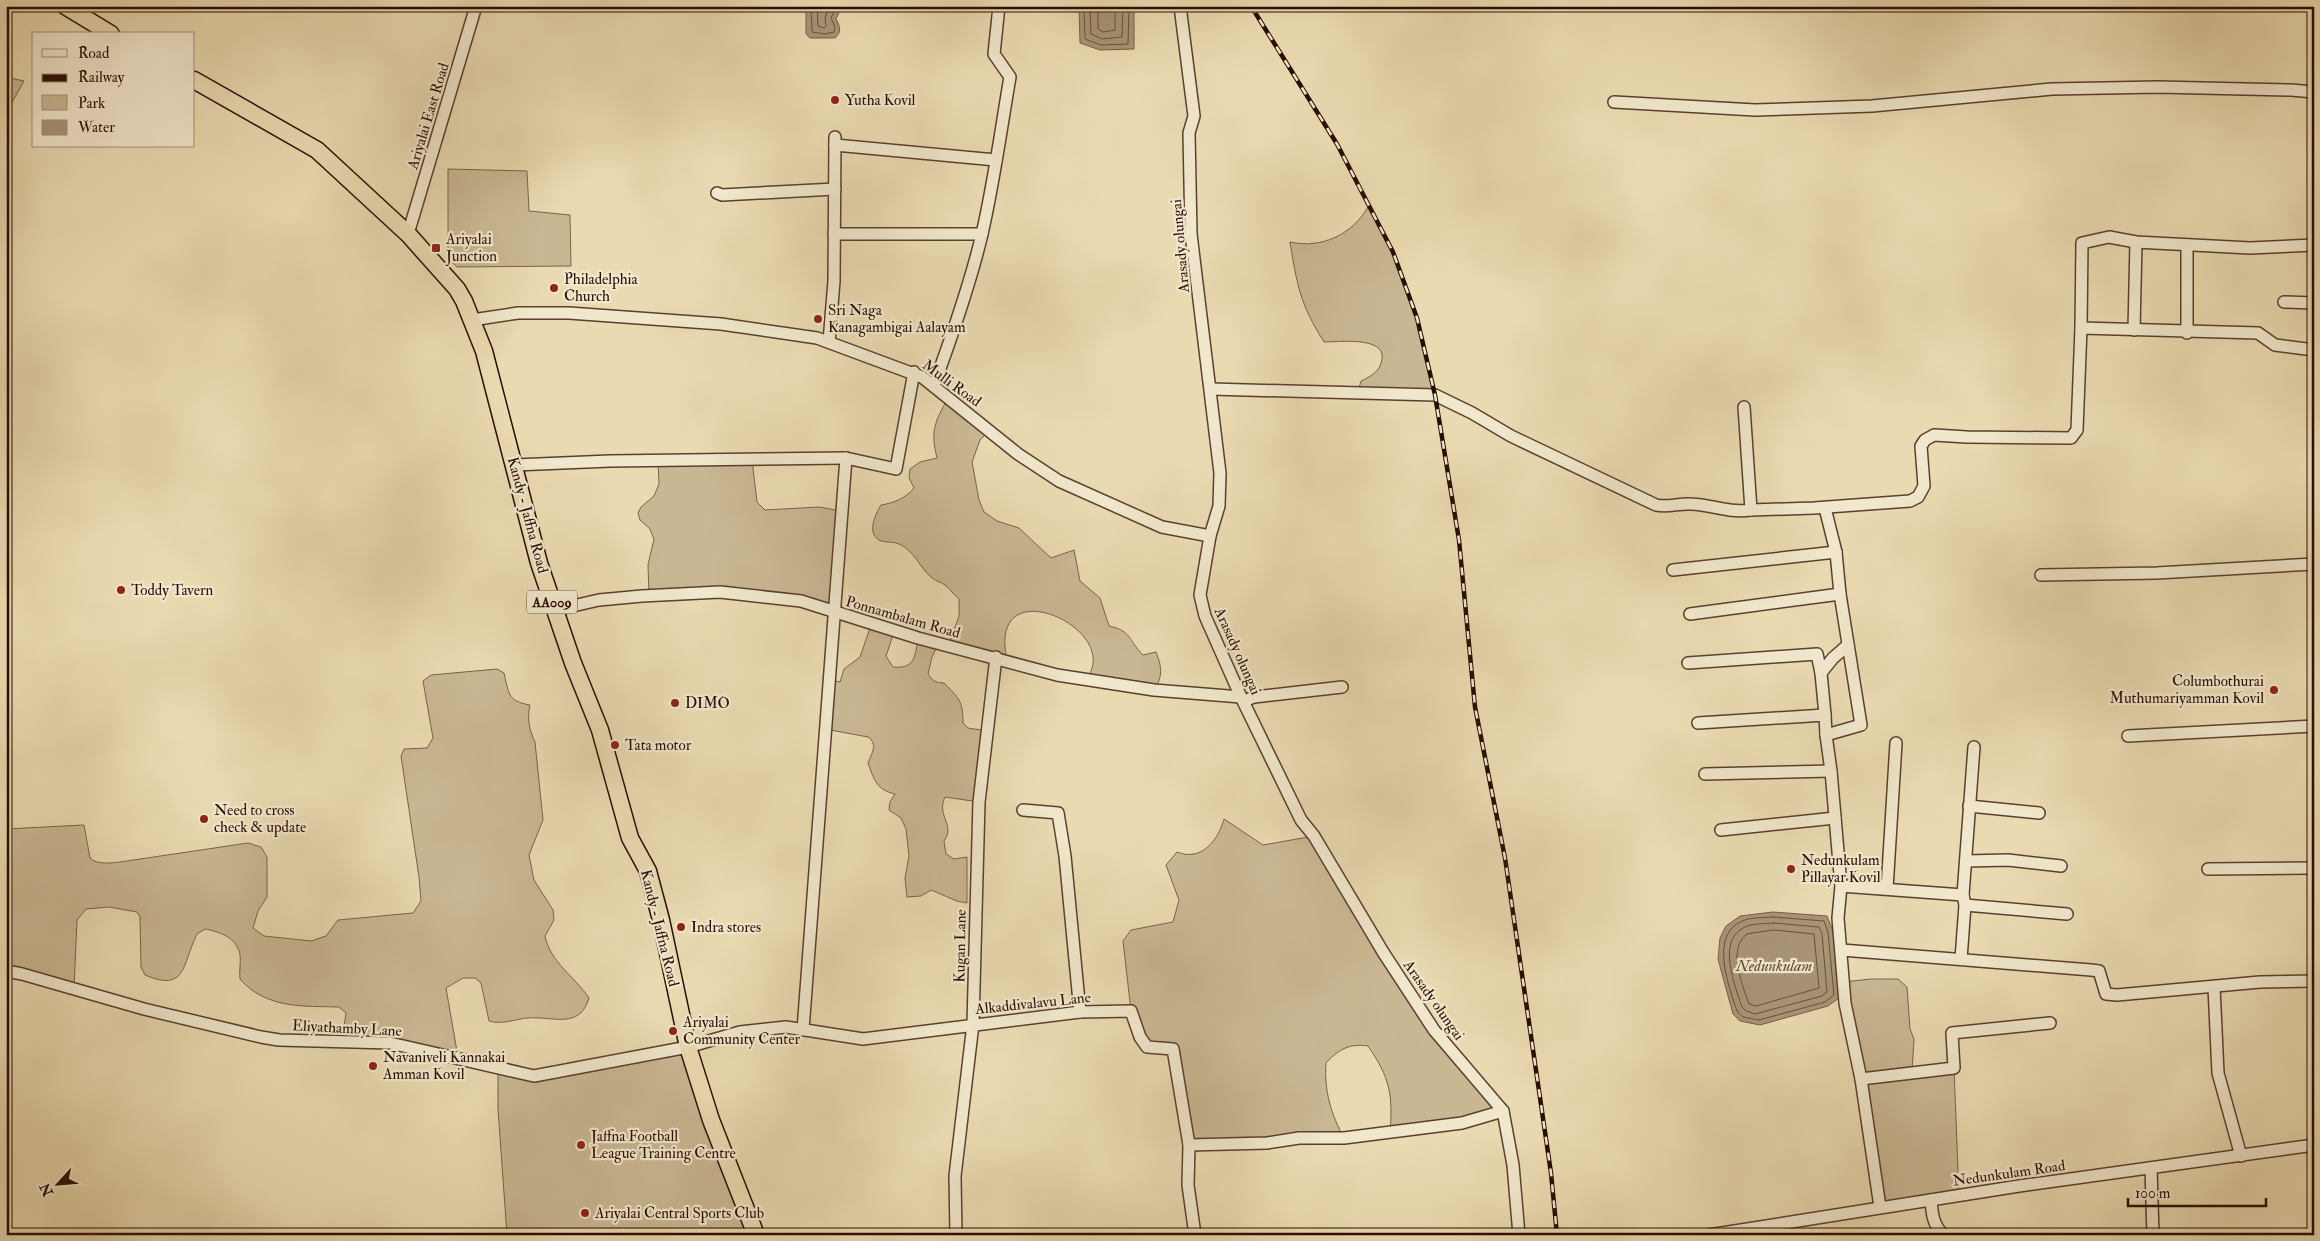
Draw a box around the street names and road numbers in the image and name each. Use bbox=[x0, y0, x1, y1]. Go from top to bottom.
street label: Ariyalai East Road bbox=[403, 60, 454, 173]
street label: Arasady olungai bbox=[1167, 198, 1194, 294]
street label: Mulli Road bbox=[919, 356, 985, 412]
street label: Kandy - Jaffna Road bbox=[502, 455, 552, 576]
road number: AA009 bbox=[527, 590, 577, 614]
street label: Ponnambalam Road bbox=[843, 592, 963, 643]
street label: Arasady olungai bbox=[1209, 604, 1265, 698]
street label: Kandy - Jaffna Road bbox=[635, 868, 683, 989]
street label: Kugan Lane bbox=[950, 909, 971, 983]
street label: Arasady olungai bbox=[1398, 956, 1468, 1044]
street label: Alkaddivalavu Lane bbox=[973, 988, 1092, 1019]
street label: Eliyathamby Lane bbox=[292, 1016, 402, 1041]
street label: Nedunkulam Road bbox=[1952, 1156, 2067, 1191]

